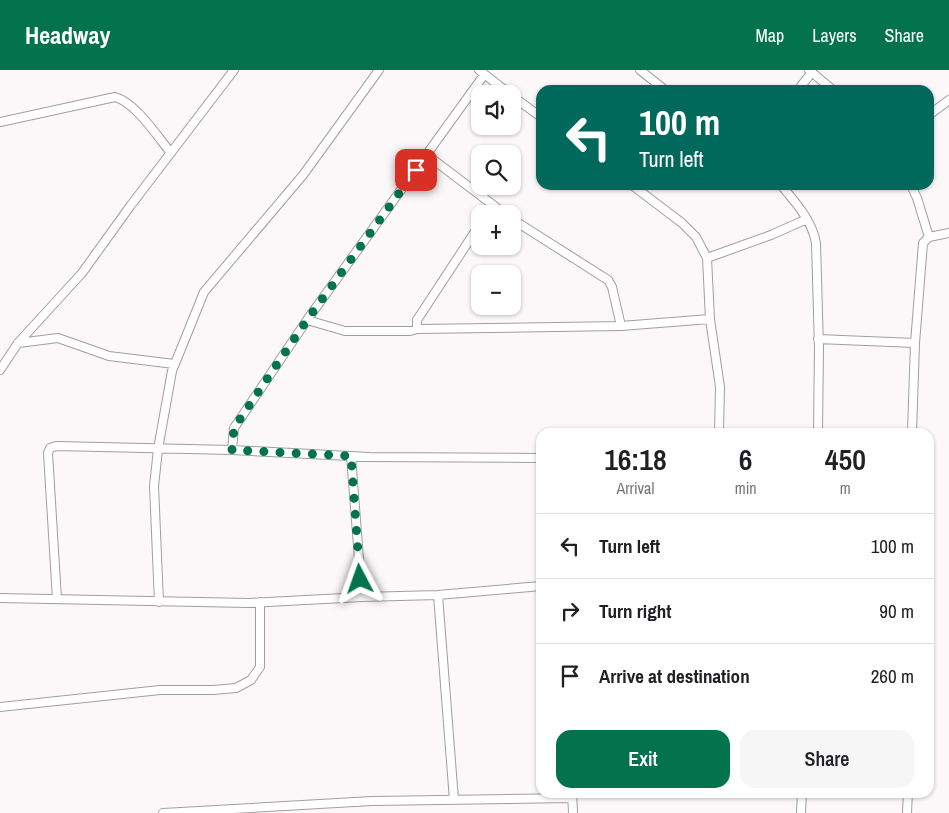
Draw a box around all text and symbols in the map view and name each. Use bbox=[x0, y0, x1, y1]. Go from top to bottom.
text: Headway bbox=[25, 19, 110, 51]
text: Map bbox=[756, 23, 784, 48]
text: Layers bbox=[812, 23, 857, 48]
text: Share bbox=[885, 23, 924, 48]
map controls bbox=[471, 85, 521, 315]
button: sound bbox=[471, 85, 521, 135]
text: 100 m bbox=[639, 99, 720, 146]
icon: left bbox=[556, 105, 621, 170]
text: Turn left bbox=[639, 144, 704, 174]
button: search bbox=[471, 145, 521, 195]
pin bbox=[395, 149, 437, 191]
icon: arrive bbox=[402, 156, 430, 184]
button: + bbox=[471, 205, 521, 255]
button: − bbox=[471, 265, 521, 315]
text: 16:18 bbox=[604, 439, 667, 479]
text: 6 bbox=[739, 439, 753, 479]
text: 450 bbox=[825, 439, 866, 479]
text: Arrival bbox=[616, 477, 654, 499]
text: min bbox=[735, 477, 757, 499]
text: m bbox=[840, 477, 851, 499]
icon: left bbox=[556, 532, 584, 560]
text: Turn left bbox=[599, 533, 660, 559]
text: 100 m bbox=[871, 533, 914, 559]
position arrow bbox=[333, 552, 385, 604]
icon: right bbox=[556, 597, 584, 625]
text: Turn right bbox=[599, 598, 671, 624]
text: 90 m bbox=[879, 598, 914, 624]
icon: arrive bbox=[556, 662, 584, 690]
text: Arrive at destination bbox=[599, 663, 750, 689]
text: 260 m bbox=[871, 663, 914, 689]
button: Exit bbox=[556, 730, 730, 788]
button: Share bbox=[740, 730, 914, 788]

